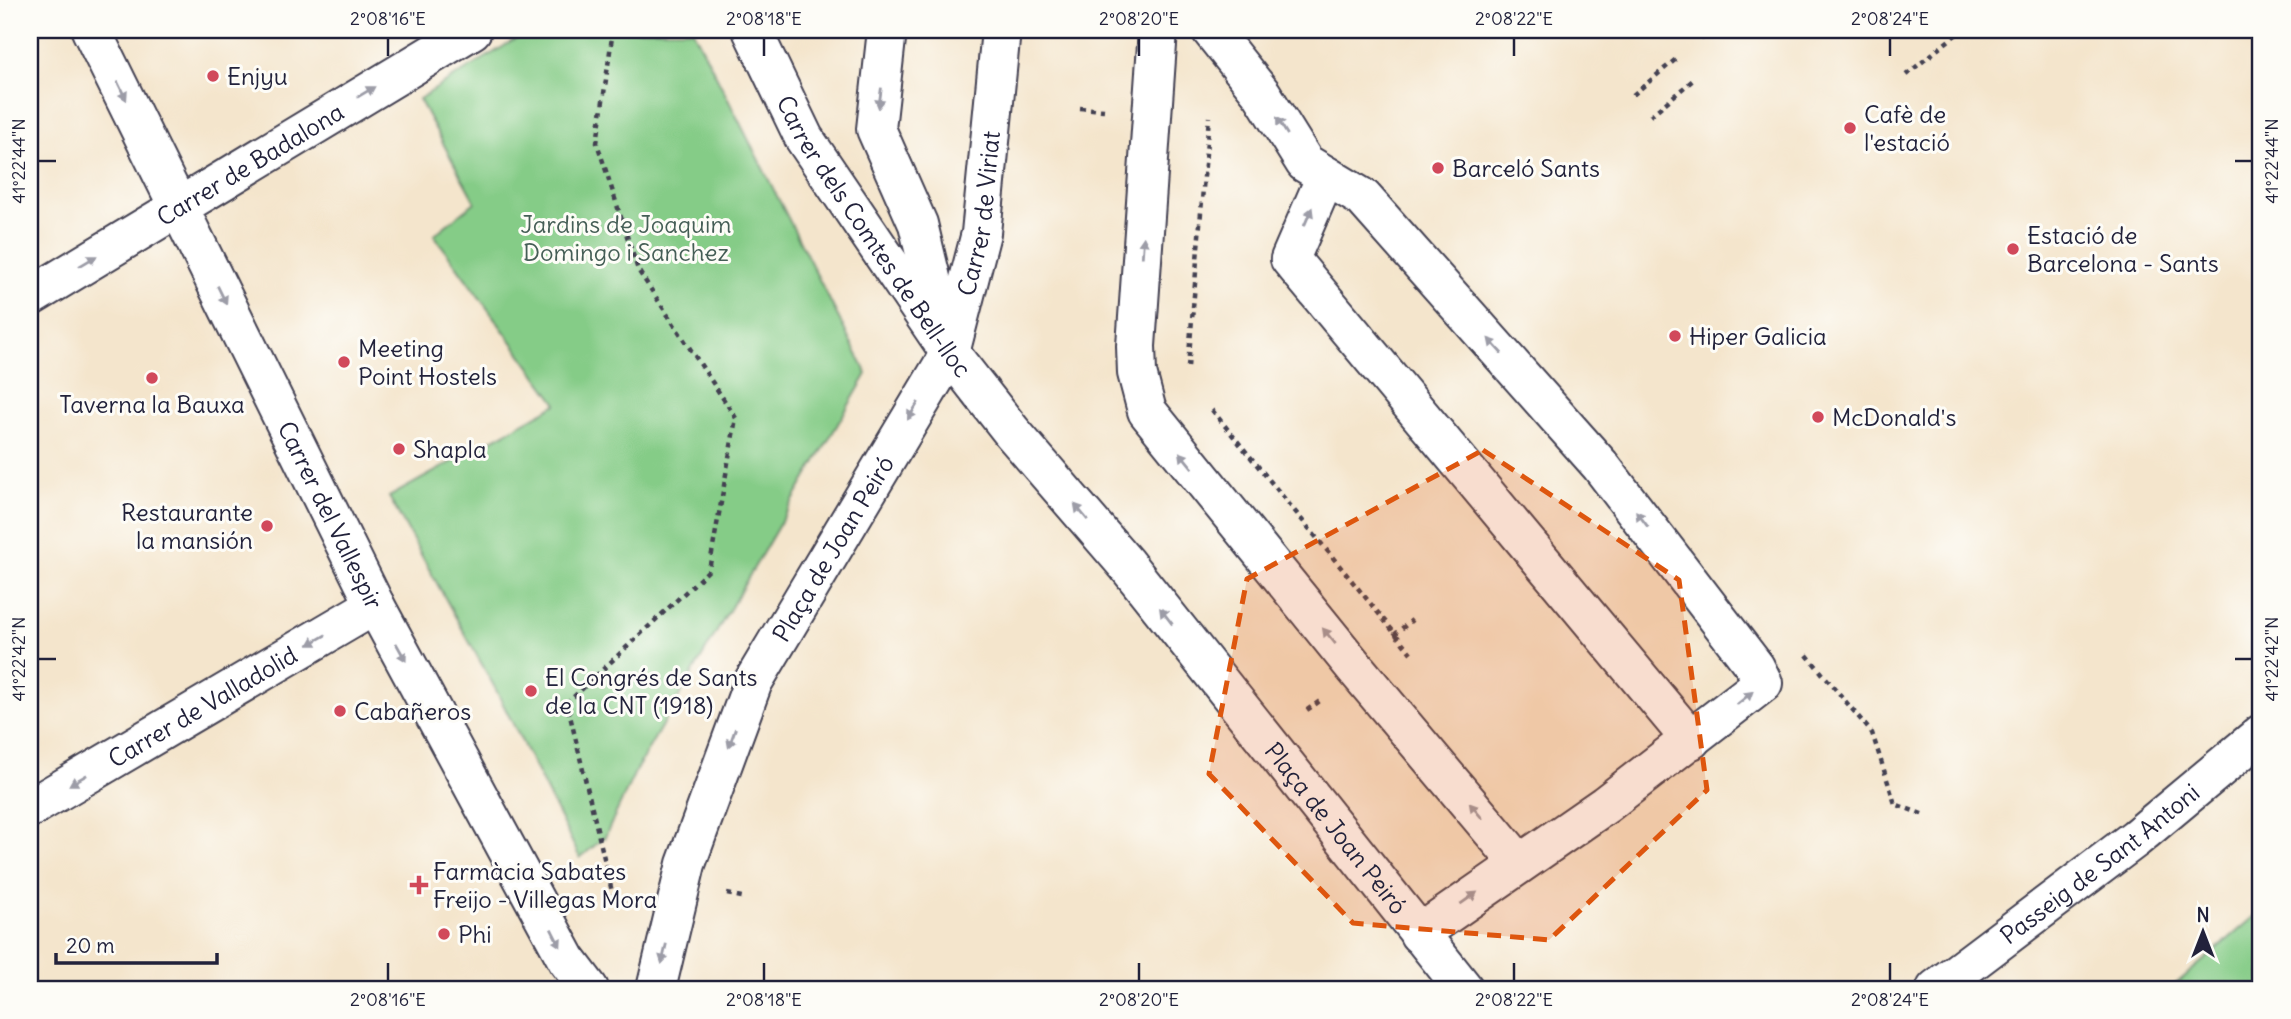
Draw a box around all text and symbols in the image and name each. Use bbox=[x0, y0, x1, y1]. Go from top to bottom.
text: 2°08'16"E bbox=[350, 7, 426, 30]
text: 2°08'18"E bbox=[726, 7, 802, 30]
text: 2°08'20"E bbox=[1099, 7, 1179, 30]
text: 2°08'22"E bbox=[1475, 7, 1553, 30]
text: 2°08'24"E bbox=[1851, 7, 1929, 30]
place label: Enjyu bbox=[227, 61, 288, 91]
marker: Enjyu bbox=[205, 68, 221, 84]
one-way arrow bbox=[116, 81, 127, 101]
one-way arrow bbox=[357, 86, 376, 99]
one-way arrow bbox=[874, 87, 885, 109]
street label: Carrer dels Comtes de Bell-lloc bbox=[771, 90, 978, 383]
street label: Carrer de Badalona bbox=[151, 96, 349, 232]
place label: Cafè de l'estació bbox=[1864, 99, 1950, 157]
one-way arrow bbox=[1275, 116, 1288, 135]
text: 41°22'44"N bbox=[7, 118, 30, 204]
text: 41°22'44"N bbox=[2260, 118, 2283, 204]
marker: Cafè de l'estació bbox=[1842, 120, 1858, 136]
street label: Carrer de Viriat bbox=[950, 130, 1006, 299]
place label: Barceló Sants bbox=[1452, 153, 1600, 183]
marker: Barceló Sants bbox=[1430, 160, 1446, 176]
one-way arrow bbox=[1303, 207, 1314, 228]
park label: Jardins de Joaquim Domingo i Sanchez bbox=[521, 209, 731, 267]
place label: Estació de Barcelona - Sants bbox=[2027, 220, 2219, 278]
one-way arrow bbox=[1137, 236, 1148, 258]
marker: Estació de Barcelona - Sants bbox=[2005, 241, 2021, 257]
one-way arrow bbox=[78, 255, 98, 268]
one-way arrow bbox=[217, 285, 228, 305]
place label: Hiper Galicia bbox=[1689, 321, 1827, 351]
marker: Hiper Galicia bbox=[1667, 328, 1683, 344]
place label: Meeting Point Hostels bbox=[358, 333, 497, 391]
one-way arrow bbox=[1487, 338, 1503, 355]
marker: Meeting Point Hostels bbox=[336, 354, 352, 370]
marker: Taverna la Bauxa bbox=[144, 370, 160, 386]
place label: Taverna la Bauxa bbox=[59, 389, 245, 419]
one-way arrow bbox=[907, 401, 920, 421]
place label: McDonald's bbox=[1832, 402, 1956, 432]
marker: McDonald's bbox=[1810, 409, 1826, 425]
street label: Carrer del Vallespir bbox=[272, 416, 390, 614]
place label: Shapla bbox=[413, 434, 487, 464]
marker: Shapla bbox=[391, 441, 407, 457]
street label: Plaça de Joan Peiró bbox=[766, 450, 900, 647]
one-way arrow bbox=[1178, 451, 1193, 469]
place label: Restaurante la mansión bbox=[121, 497, 253, 555]
one-way arrow bbox=[1074, 504, 1089, 521]
one-way arrow bbox=[1634, 511, 1649, 529]
marker: Restaurante la mansión bbox=[259, 518, 275, 534]
one-way arrow bbox=[1159, 607, 1174, 625]
text: 41°22'42"N bbox=[7, 617, 30, 701]
text: 41°22'42"N bbox=[2260, 617, 2283, 701]
one-way arrow bbox=[1322, 628, 1337, 646]
one-way arrow bbox=[307, 634, 326, 646]
street label: Carrer de Valladolid bbox=[103, 639, 302, 774]
one-way arrow bbox=[395, 642, 407, 662]
place label: El Congrés de Sants de la CNT (1918) bbox=[545, 662, 758, 720]
marker: El Congrés de Sants de la CNT (1918) bbox=[523, 683, 539, 699]
one-way arrow bbox=[1736, 691, 1753, 706]
place label: Cabañeros bbox=[354, 696, 471, 726]
marker: Cabañeros bbox=[332, 703, 348, 719]
one-way arrow bbox=[726, 727, 737, 748]
street label: Plaça de Joan Peiró bbox=[1258, 736, 1414, 920]
one-way arrow bbox=[69, 774, 88, 786]
street label: Passeig de Sant Antoni bbox=[1994, 777, 2205, 950]
one-way arrow bbox=[1468, 802, 1483, 820]
place label: Farmàcia Sabates Freijo - Villegas Mora bbox=[433, 856, 657, 914]
marker: Farmàcia Sabates Freijo - Villegas Mora bbox=[411, 877, 427, 893]
one-way arrow bbox=[1460, 891, 1478, 905]
north arrow bbox=[2168, 897, 2238, 967]
text: N bbox=[2196, 903, 2210, 927]
place label: Phi bbox=[458, 919, 492, 949]
scale bar bbox=[56, 921, 217, 965]
marker: Phi bbox=[436, 926, 452, 942]
one-way arrow bbox=[551, 928, 562, 948]
text: 20 m bbox=[66, 932, 115, 959]
one-way arrow bbox=[658, 943, 669, 965]
text: 2°08'16"E bbox=[350, 988, 426, 1011]
text: 2°08'18"E bbox=[726, 988, 802, 1011]
text: 2°08'20"E bbox=[1099, 988, 1179, 1011]
text: 2°08'22"E bbox=[1475, 988, 1553, 1011]
text: 2°08'24"E bbox=[1851, 988, 1929, 1011]

